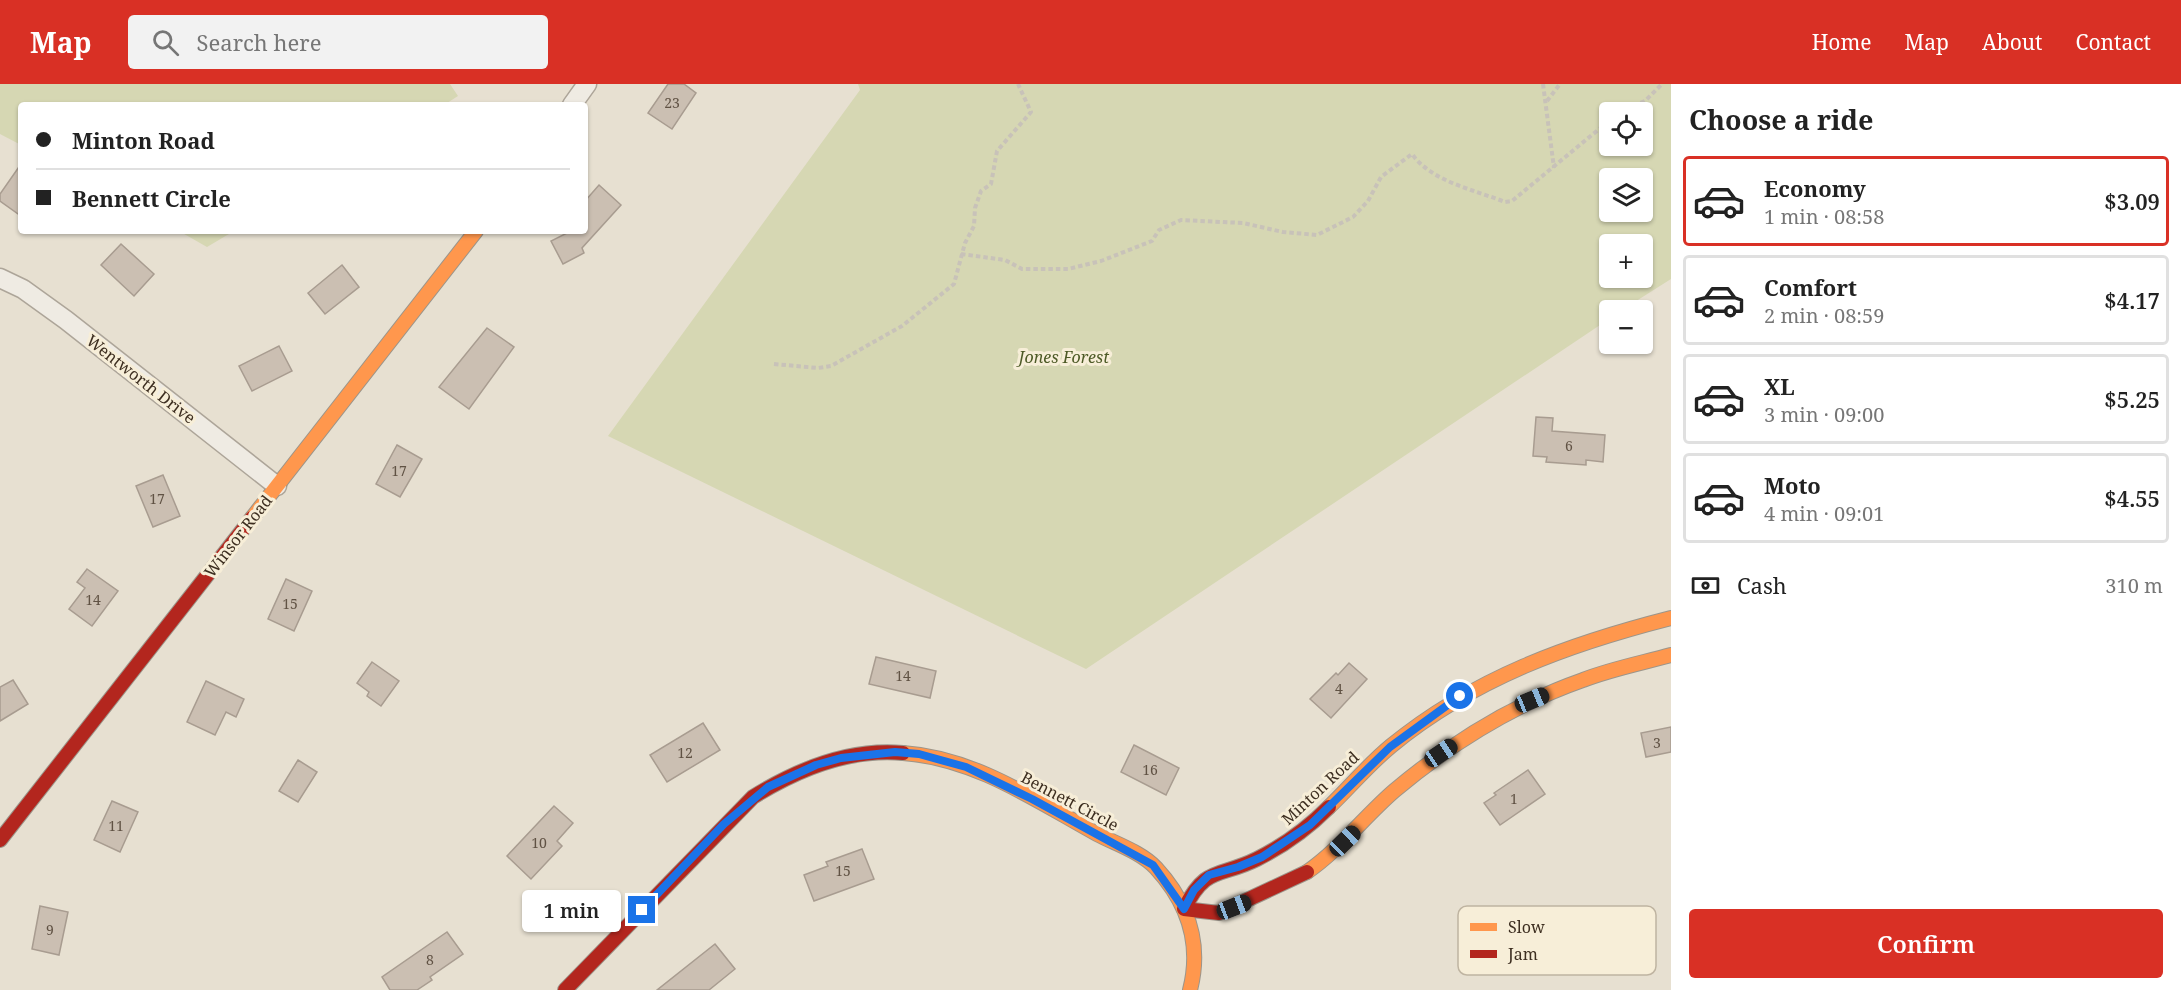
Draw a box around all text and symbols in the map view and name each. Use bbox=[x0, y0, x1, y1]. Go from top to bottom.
search box bbox=[128, 15, 548, 69]
text: Map bbox=[30, 23, 92, 61]
icon: search bbox=[149, 26, 182, 59]
text: Search here bbox=[197, 27, 321, 57]
text: Home bbox=[1812, 28, 1872, 56]
text: Map bbox=[1905, 28, 1949, 56]
text: About bbox=[1982, 28, 2043, 56]
text: Contact bbox=[2076, 28, 2151, 56]
house number: 23 bbox=[664, 93, 680, 112]
text: Choose a ride bbox=[1689, 101, 1874, 138]
map controls bbox=[1599, 102, 1653, 354]
button: locate bbox=[1599, 102, 1653, 156]
text: Minton Road bbox=[72, 125, 215, 155]
button: layers bbox=[1599, 168, 1653, 222]
text: Economy bbox=[1764, 173, 1866, 203]
icon: car bbox=[1692, 174, 1746, 228]
text: Bennett Circle bbox=[72, 183, 231, 213]
text: $3.09 bbox=[2104, 186, 2160, 216]
text: 1 min · 08:58 bbox=[1764, 203, 1884, 230]
button: + bbox=[1599, 234, 1653, 288]
text: Comfort bbox=[1764, 272, 1857, 302]
icon: car bbox=[1692, 273, 1746, 327]
text: $4.17 bbox=[2104, 285, 2160, 315]
button: − bbox=[1599, 300, 1653, 354]
text: 2 min · 08:59 bbox=[1764, 302, 1884, 329]
street label: Wentworth Drive bbox=[82, 329, 200, 429]
park label: Jones Forest bbox=[1016, 346, 1109, 368]
text: XL bbox=[1764, 371, 1795, 401]
icon: car bbox=[1692, 372, 1746, 426]
text: $5.25 bbox=[2104, 384, 2160, 414]
text: 3 min · 09:00 bbox=[1764, 401, 1884, 428]
house number: 6 bbox=[1565, 436, 1573, 455]
house number: 17 bbox=[391, 461, 407, 480]
text: Moto bbox=[1764, 470, 1821, 500]
icon: car bbox=[1692, 471, 1746, 525]
text: $4.55 bbox=[2104, 483, 2160, 513]
house number: 17 bbox=[149, 489, 165, 508]
street label: Winsor Road bbox=[199, 490, 277, 582]
text: 4 min · 09:01 bbox=[1764, 500, 1884, 527]
icon: cash bbox=[1689, 569, 1722, 602]
text: Cash bbox=[1737, 570, 1787, 600]
text: 310 m bbox=[2105, 572, 2163, 599]
house number: 14 bbox=[85, 590, 101, 609]
house number: 15 bbox=[282, 594, 298, 613]
house number: 14 bbox=[895, 666, 911, 685]
house number: 4 bbox=[1335, 679, 1343, 698]
route start bbox=[1446, 682, 1473, 709]
car bbox=[1512, 685, 1552, 715]
house number: 3 bbox=[1653, 733, 1661, 752]
car bbox=[1421, 735, 1461, 771]
house number: 12 bbox=[677, 743, 693, 762]
street label: Minton Road bbox=[1277, 746, 1364, 830]
house number: 16 bbox=[1142, 760, 1158, 779]
street label: Bennett Circle bbox=[1017, 766, 1123, 836]
house number: 1 bbox=[1510, 789, 1518, 808]
house number: 11 bbox=[108, 816, 124, 835]
car bbox=[1326, 822, 1364, 860]
house number: 10 bbox=[531, 833, 547, 852]
house number: 15 bbox=[835, 861, 851, 880]
callout: 1 min bbox=[522, 889, 621, 931]
car bbox=[1214, 892, 1254, 922]
route end bbox=[628, 896, 655, 923]
text: 1 min bbox=[544, 897, 599, 924]
legend bbox=[1458, 906, 1656, 975]
button: Confirm bbox=[1689, 909, 2163, 978]
text: Slow bbox=[1508, 916, 1545, 938]
house number: 9 bbox=[46, 920, 54, 939]
text: Jam bbox=[1507, 943, 1538, 965]
house number: 8 bbox=[426, 950, 434, 969]

